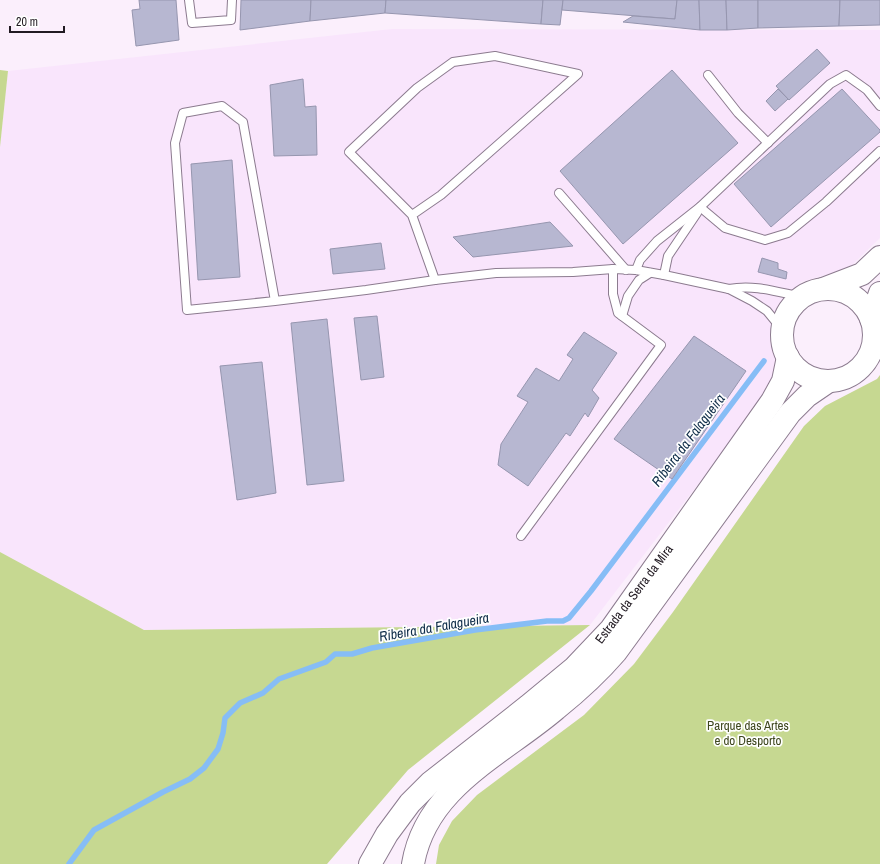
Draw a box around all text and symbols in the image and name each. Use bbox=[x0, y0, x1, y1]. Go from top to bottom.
scale bar bbox=[10, 8, 64, 34]
text: 20 m bbox=[16, 14, 38, 30]
water label: Ribeira da Falagueira bbox=[647, 390, 729, 490]
street label: Estrada da Serra da Mira bbox=[591, 541, 677, 647]
water label: Ribeira da Falagueira bbox=[378, 608, 490, 646]
park label: Parque das Artes e do Desporto bbox=[707, 717, 789, 749]

